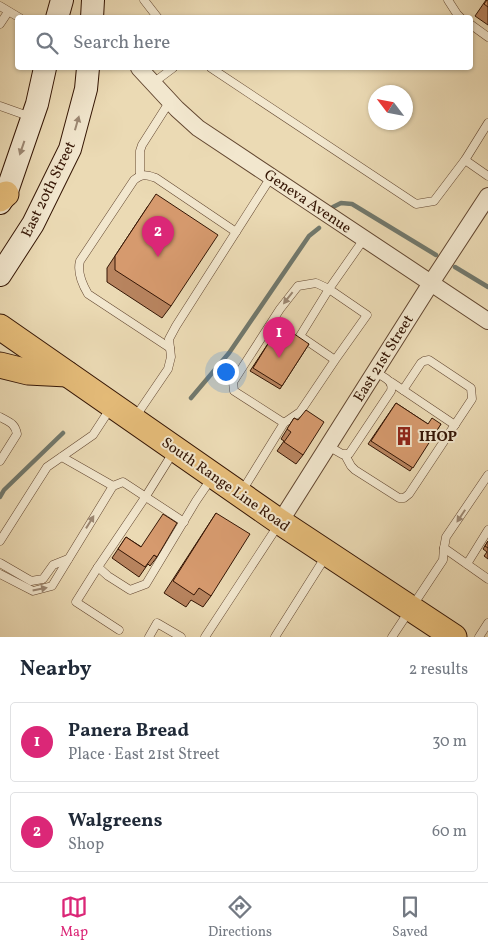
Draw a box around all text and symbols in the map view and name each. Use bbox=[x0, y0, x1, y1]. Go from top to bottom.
search box bbox=[15, 15, 473, 70]
icon: search bbox=[33, 29, 61, 57]
text: Search here bbox=[73, 30, 170, 56]
north arrow bbox=[368, 85, 413, 130]
one-way arrow bbox=[73, 115, 81, 131]
street label: East 20th Street bbox=[17, 138, 82, 241]
one-way arrow bbox=[18, 141, 26, 156]
street label: Geneva Avenue bbox=[259, 165, 355, 239]
pin: 2 bbox=[142, 216, 174, 257]
one-way arrow bbox=[283, 292, 294, 305]
street label: East 21st Street bbox=[349, 311, 419, 406]
pin: 1 bbox=[263, 317, 295, 358]
your location bbox=[213, 359, 239, 385]
building icon: IHOP bbox=[393, 425, 415, 447]
place label: IHOP bbox=[419, 427, 458, 448]
street label: South Range Line Road bbox=[157, 433, 294, 537]
one-way arrow bbox=[456, 509, 466, 522]
one-way arrow bbox=[86, 516, 95, 529]
one-way arrow bbox=[32, 584, 48, 592]
text: Nearby bbox=[20, 655, 91, 684]
text: 2 results bbox=[409, 659, 468, 681]
text: Panera Bread bbox=[68, 718, 189, 744]
text: 1 bbox=[34, 731, 40, 753]
text: 30 m bbox=[432, 731, 467, 753]
text: Place · East 21st Street bbox=[68, 744, 220, 766]
text: Walgreens bbox=[68, 808, 162, 834]
text: 2 bbox=[33, 821, 41, 843]
text: 60 m bbox=[432, 821, 467, 843]
text: Shop bbox=[68, 834, 104, 856]
tab: Map bbox=[60, 893, 88, 942]
tab: Directions bbox=[208, 893, 272, 942]
tab: Saved bbox=[392, 893, 428, 942]

